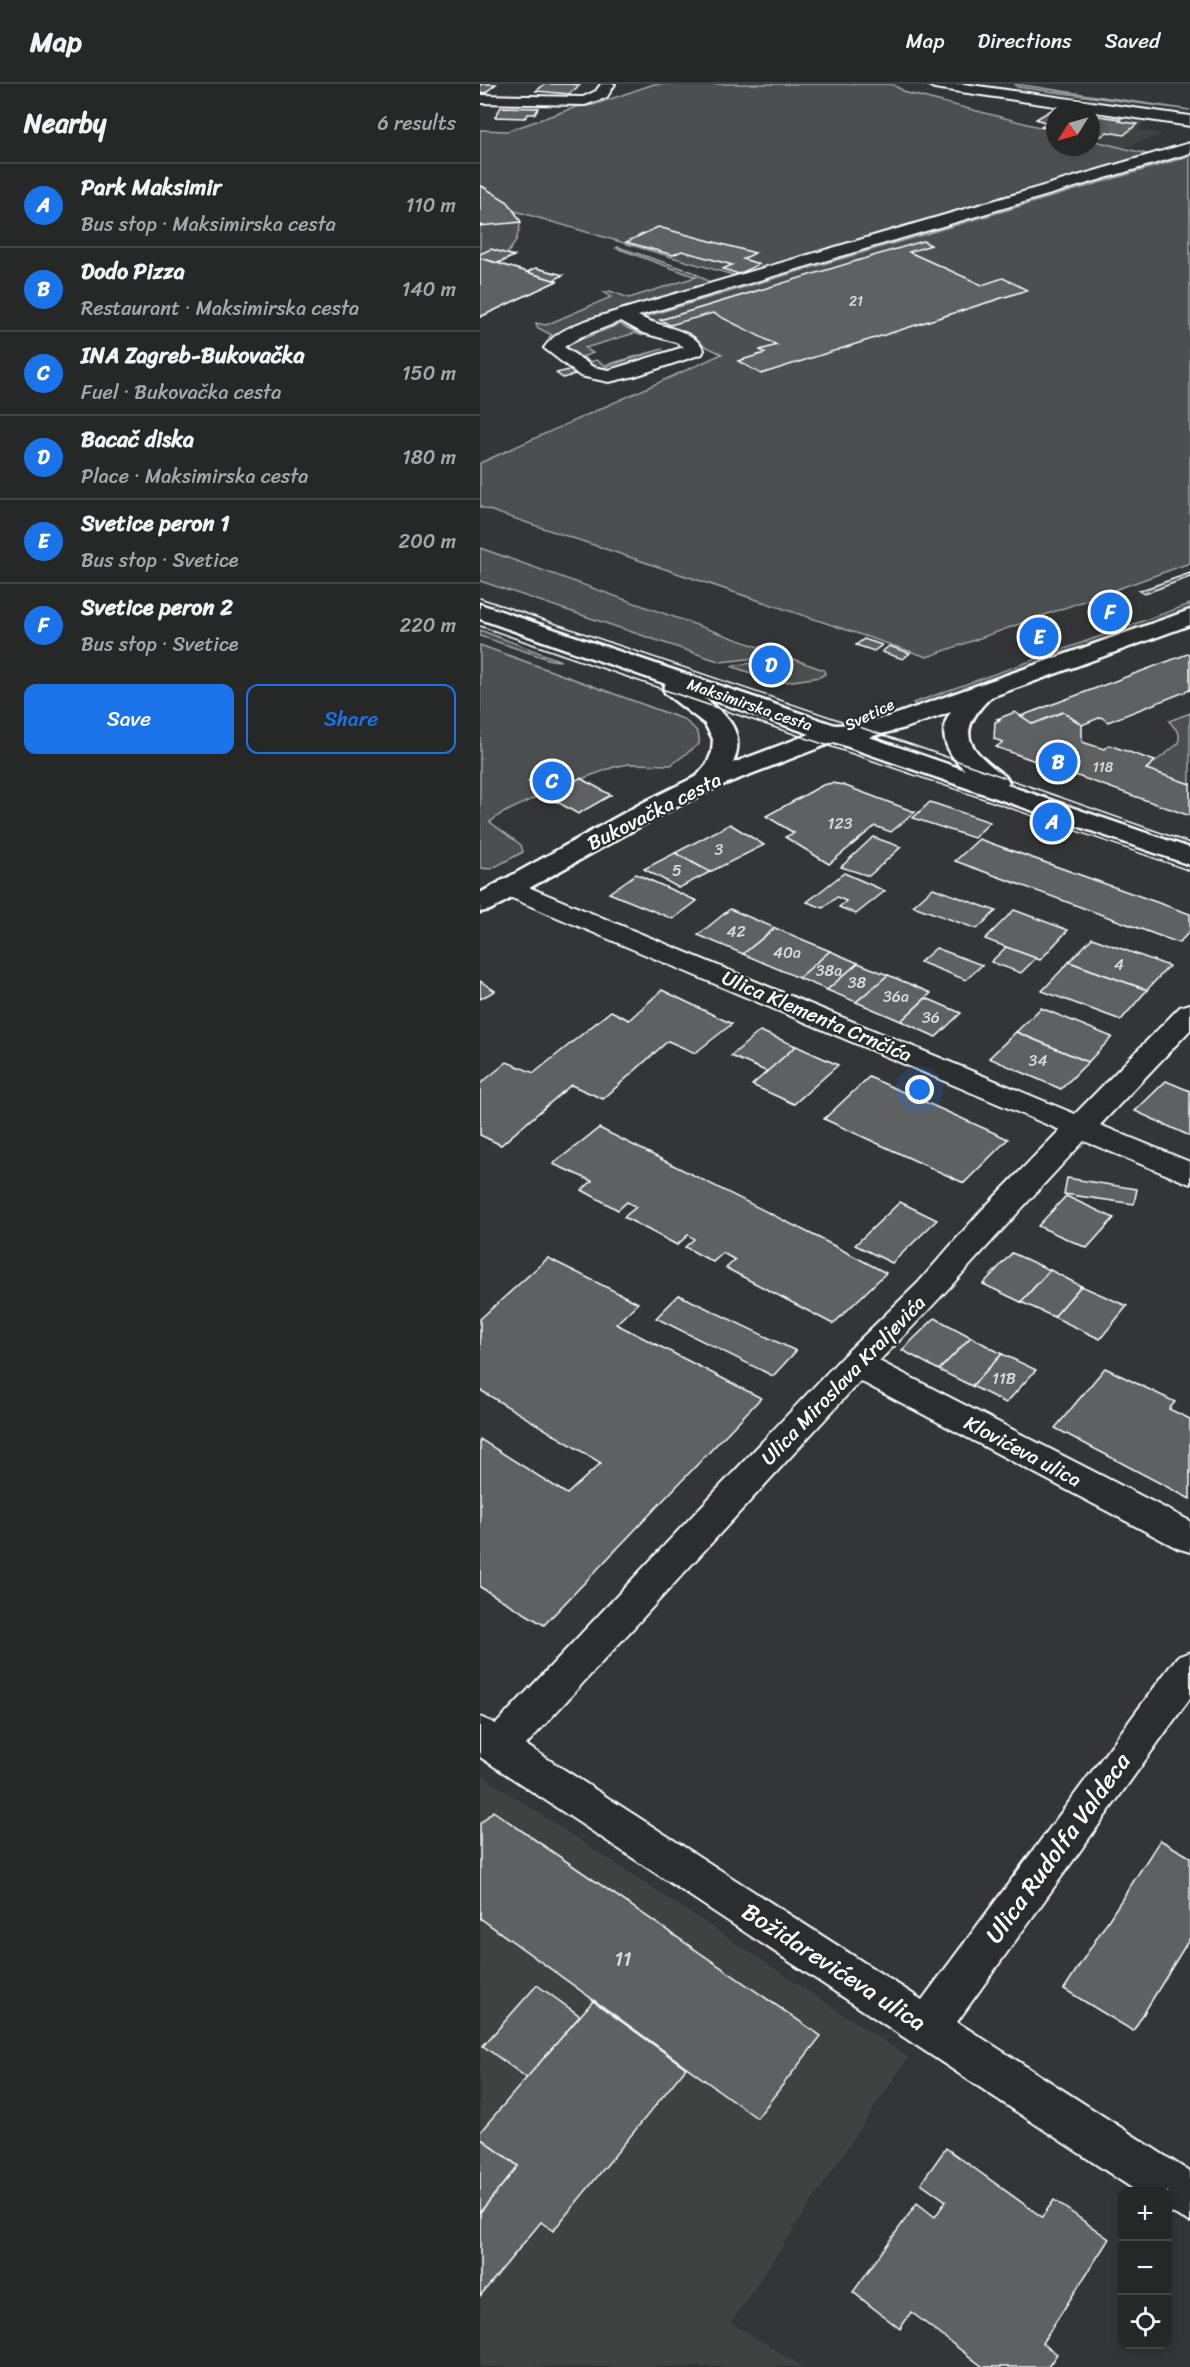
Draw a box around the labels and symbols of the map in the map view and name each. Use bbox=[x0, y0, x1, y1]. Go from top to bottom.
north arrow bbox=[1046, 102, 1100, 156]
house number: 21 bbox=[849, 289, 863, 314]
pin: F bbox=[1090, 590, 1130, 634]
pin: E bbox=[1020, 614, 1058, 660]
pin: D bbox=[752, 642, 790, 688]
street label: Maksimirska cesta bbox=[683, 669, 816, 739]
street label: Svetice bbox=[839, 690, 900, 739]
pin: B bbox=[1038, 740, 1078, 784]
house number: 118 bbox=[1093, 755, 1114, 780]
pin: C bbox=[532, 758, 572, 804]
street label: Bukovačka cesta bbox=[581, 763, 728, 860]
pin: A bbox=[1032, 800, 1072, 844]
house number: 123 bbox=[828, 809, 853, 838]
house number: 3 bbox=[715, 835, 724, 864]
house number: 5 bbox=[672, 856, 682, 885]
house number: 42 bbox=[726, 917, 746, 946]
house number: 40a bbox=[773, 938, 801, 967]
house number: 4 bbox=[1114, 950, 1124, 979]
house number: 38a bbox=[816, 956, 842, 985]
street label: Ulica Klementa Crnčića bbox=[716, 961, 917, 1072]
house number: 38 bbox=[848, 968, 867, 997]
house number: 36a bbox=[883, 982, 909, 1011]
house number: 36 bbox=[922, 1003, 940, 1032]
house number: 34 bbox=[1029, 1046, 1047, 1075]
your location bbox=[905, 1075, 934, 1104]
street label: Ulica Miroslava Kraljevića bbox=[752, 1287, 935, 1474]
house number: 11B bbox=[992, 1364, 1016, 1393]
street label: Klovićeva ulica bbox=[958, 1406, 1088, 1497]
street label: Ulica Rudolfa Valdeca bbox=[974, 1743, 1143, 1953]
street label: Božidarevićeva ulica bbox=[733, 1891, 935, 2043]
house number: 11 bbox=[614, 1942, 632, 1977]

